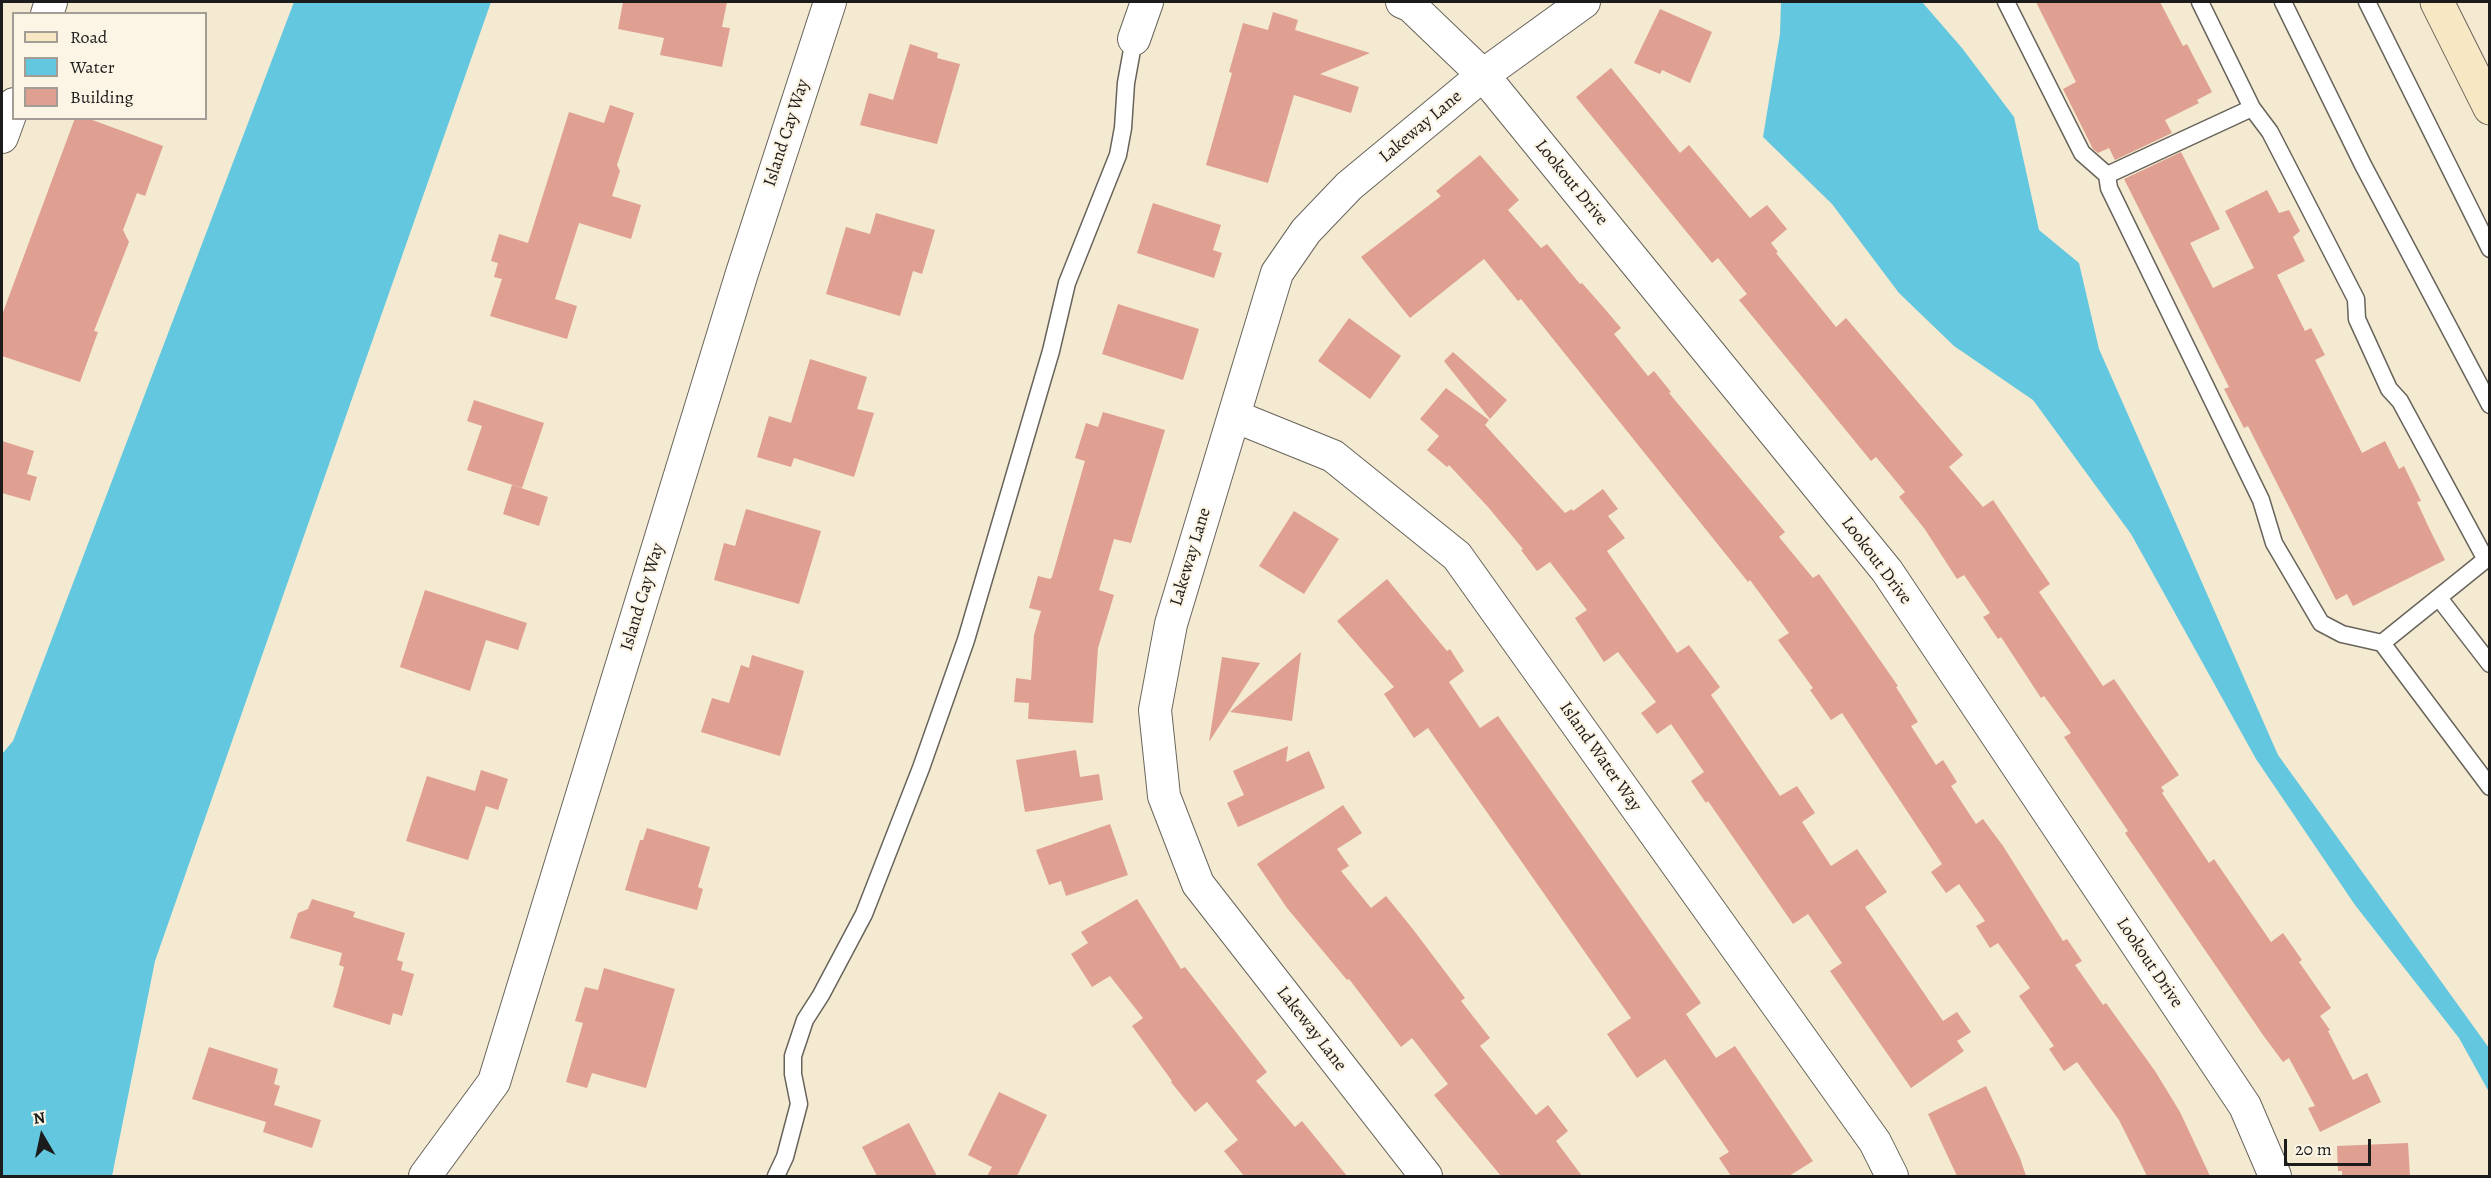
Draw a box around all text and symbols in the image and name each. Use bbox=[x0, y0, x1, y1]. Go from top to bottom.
legend bbox=[12, 12, 207, 120]
text: Road bbox=[70, 25, 107, 49]
text: Water bbox=[70, 55, 115, 79]
street label: Island Cay Way bbox=[759, 77, 815, 189]
text: Building bbox=[70, 85, 134, 109]
street label: Lakeway Lane bbox=[1375, 86, 1467, 168]
street label: Lookout Drive bbox=[1530, 136, 1612, 230]
street label: Lakeway Lane bbox=[1166, 505, 1216, 609]
street label: Lookout Drive bbox=[1836, 513, 1916, 609]
street label: Island Cay Way bbox=[616, 540, 670, 654]
street label: Island Water Way bbox=[1554, 698, 1646, 816]
street label: Lookout Drive bbox=[2111, 914, 2187, 1012]
street label: Lakeway Lane bbox=[1271, 982, 1351, 1076]
north arrow bbox=[12, 1106, 72, 1166]
text: N bbox=[32, 1106, 47, 1130]
scale bar bbox=[2287, 1127, 2374, 1165]
text: 20 m bbox=[2295, 1137, 2332, 1161]

